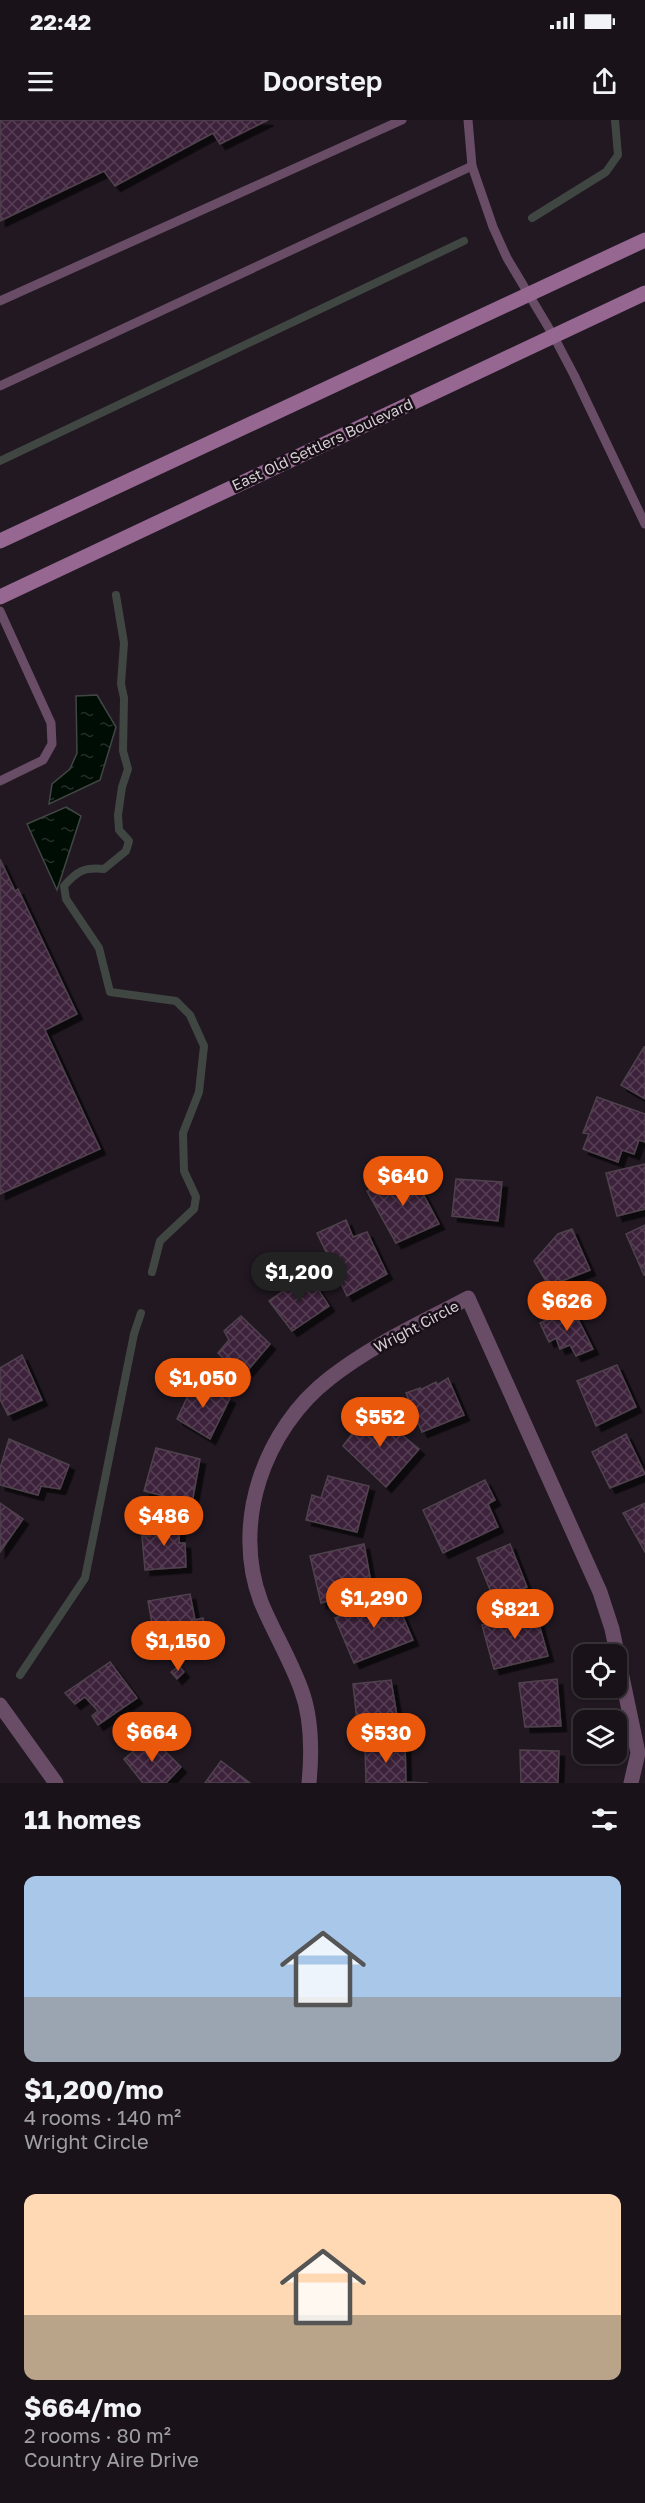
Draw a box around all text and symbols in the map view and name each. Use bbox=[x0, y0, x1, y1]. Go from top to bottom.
text: 22:42 bbox=[30, 8, 91, 35]
icon: menu bbox=[24, 65, 57, 98]
text: Doorstep bbox=[263, 65, 382, 97]
icon: share bbox=[588, 65, 621, 98]
street label: East Old Settlers Boulevard bbox=[229, 394, 415, 494]
pin: $640 bbox=[367, 1156, 439, 1207]
text: $640 bbox=[377, 1163, 429, 1187]
pin: $1,200 bbox=[250, 1252, 348, 1303]
text: $1,200 bbox=[265, 1259, 333, 1283]
pin: $626 bbox=[531, 1281, 603, 1332]
text: $626 bbox=[542, 1288, 593, 1312]
street label: Wright Circle bbox=[371, 1296, 462, 1356]
pin: $1,050 bbox=[154, 1358, 252, 1409]
text: $1,050 bbox=[169, 1365, 237, 1389]
pin: $552 bbox=[344, 1397, 416, 1448]
text: $552 bbox=[355, 1404, 405, 1428]
pin: $486 bbox=[128, 1496, 200, 1547]
text: $486 bbox=[138, 1503, 190, 1527]
pin: $1,290 bbox=[325, 1578, 423, 1629]
text: $1,290 bbox=[340, 1585, 408, 1609]
pin: $821 bbox=[479, 1589, 551, 1640]
text: $821 bbox=[491, 1596, 539, 1620]
pin: $1,150 bbox=[129, 1621, 227, 1672]
text: $1,150 bbox=[145, 1628, 211, 1652]
map controls bbox=[573, 1644, 627, 1764]
button: locate bbox=[573, 1644, 627, 1698]
button: layers bbox=[573, 1710, 627, 1764]
pin: $664 bbox=[116, 1712, 188, 1763]
pin: $530 bbox=[350, 1713, 422, 1764]
text: $664 bbox=[126, 1719, 178, 1743]
text: $530 bbox=[361, 1720, 411, 1744]
icon: filters bbox=[588, 1803, 621, 1836]
text: 11 homes bbox=[24, 1804, 141, 1835]
icon: home bbox=[269, 1915, 377, 2023]
text: $1,200/mo bbox=[24, 2074, 164, 2105]
text: 4 rooms · 140 m² bbox=[24, 2105, 181, 2129]
text: Wright Circle bbox=[24, 2129, 149, 2153]
icon: home bbox=[269, 2233, 377, 2341]
text: $664/mo bbox=[24, 2392, 142, 2423]
text: 2 rooms · 80 m² bbox=[24, 2423, 171, 2447]
text: Country Aire Drive bbox=[24, 2447, 199, 2471]

